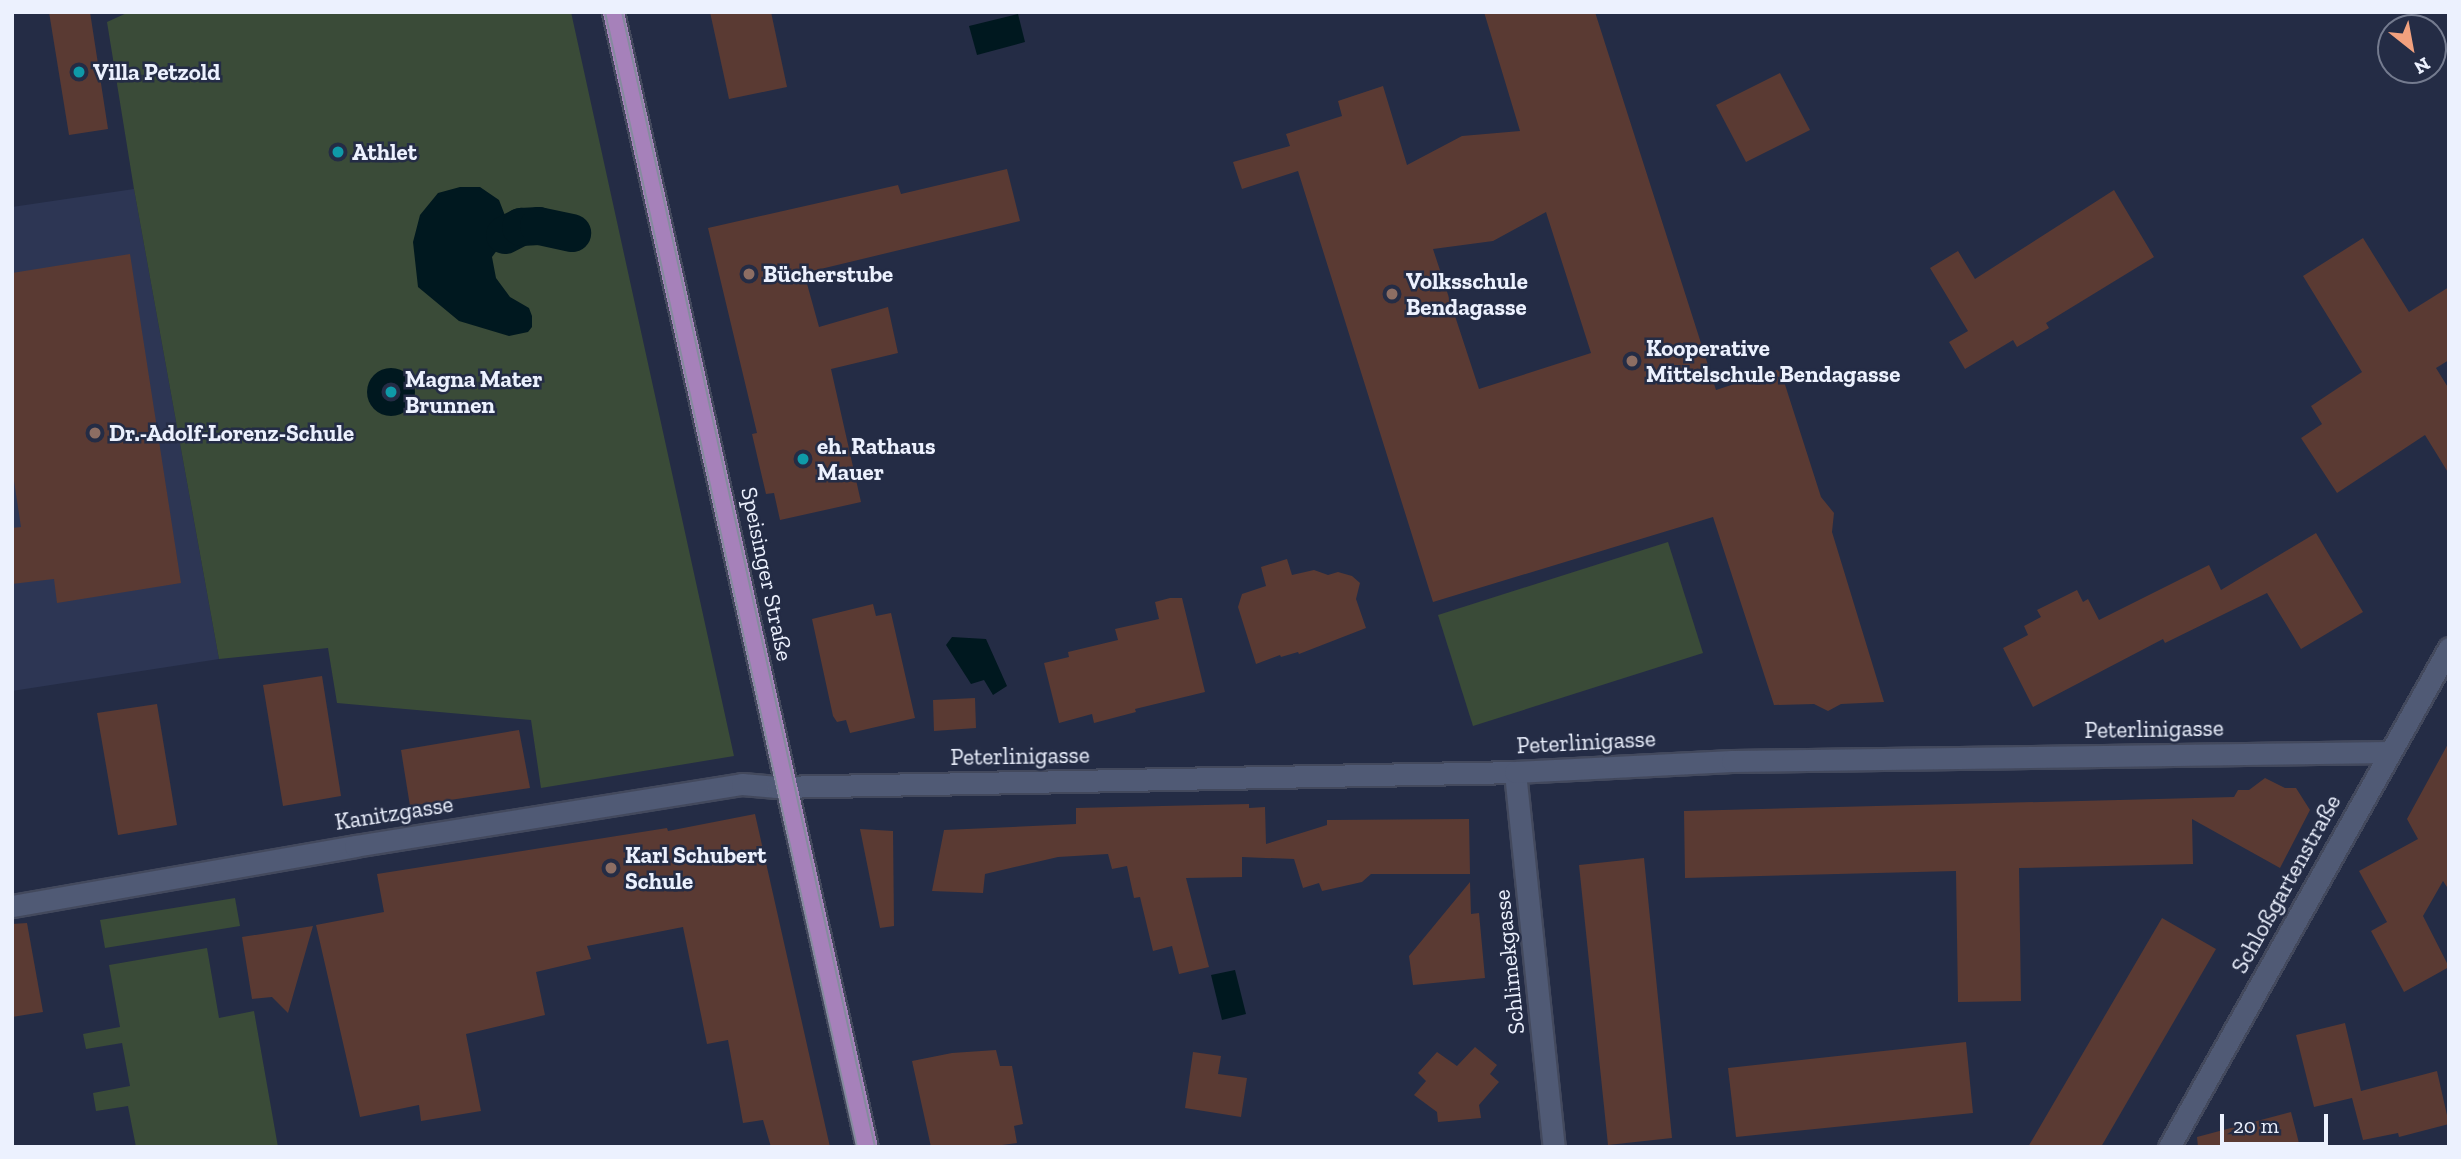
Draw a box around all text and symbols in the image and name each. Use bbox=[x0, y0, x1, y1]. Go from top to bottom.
north arrow bbox=[2377, 14, 2447, 84]
text: N bbox=[2410, 52, 2434, 79]
place label: Villa Petzold bbox=[93, 58, 220, 86]
marker: Villa Petzold bbox=[71, 64, 87, 80]
place label: Athlet bbox=[352, 138, 417, 166]
marker: Athlet bbox=[330, 144, 346, 160]
place label: Bücherstube bbox=[763, 260, 893, 288]
marker: Bücherstube bbox=[741, 266, 757, 282]
place label: Volksschule Bendagasse bbox=[1406, 267, 1528, 321]
marker: Volksschule Bendagasse bbox=[1384, 286, 1400, 302]
place label: Kooperative Mittelschule Bendagasse bbox=[1646, 334, 1900, 388]
marker: Kooperative Mittelschule Bendagasse bbox=[1624, 353, 1640, 369]
place label: Magna Mater Brunnen bbox=[405, 365, 542, 419]
marker: Magna Mater Brunnen bbox=[383, 384, 399, 400]
place label: Dr.-Adolf-Lorenz-Schule bbox=[109, 419, 354, 447]
marker: Dr.-Adolf-Lorenz-Schule bbox=[87, 425, 103, 441]
place label: eh. Rathaus Mauer bbox=[817, 432, 935, 486]
marker: eh. Rathaus Mauer bbox=[795, 451, 811, 467]
street label: Speisinger Straße bbox=[735, 484, 799, 664]
street label: Peterlinigasse bbox=[2084, 714, 2224, 744]
street label: Peterlinigasse bbox=[1516, 725, 1656, 759]
street label: Peterlinigasse bbox=[950, 741, 1090, 771]
street label: Kanitzgasse bbox=[333, 790, 455, 836]
street label: Schloßgartenstraße bbox=[2226, 790, 2346, 978]
place label: Karl Schubert Schule bbox=[625, 841, 767, 895]
marker: Karl Schubert Schule bbox=[603, 860, 619, 876]
street label: Schlimekgasse bbox=[1488, 888, 1530, 1036]
scale bar bbox=[2223, 1100, 2332, 1144]
text: 20 m bbox=[2233, 1113, 2279, 1138]

